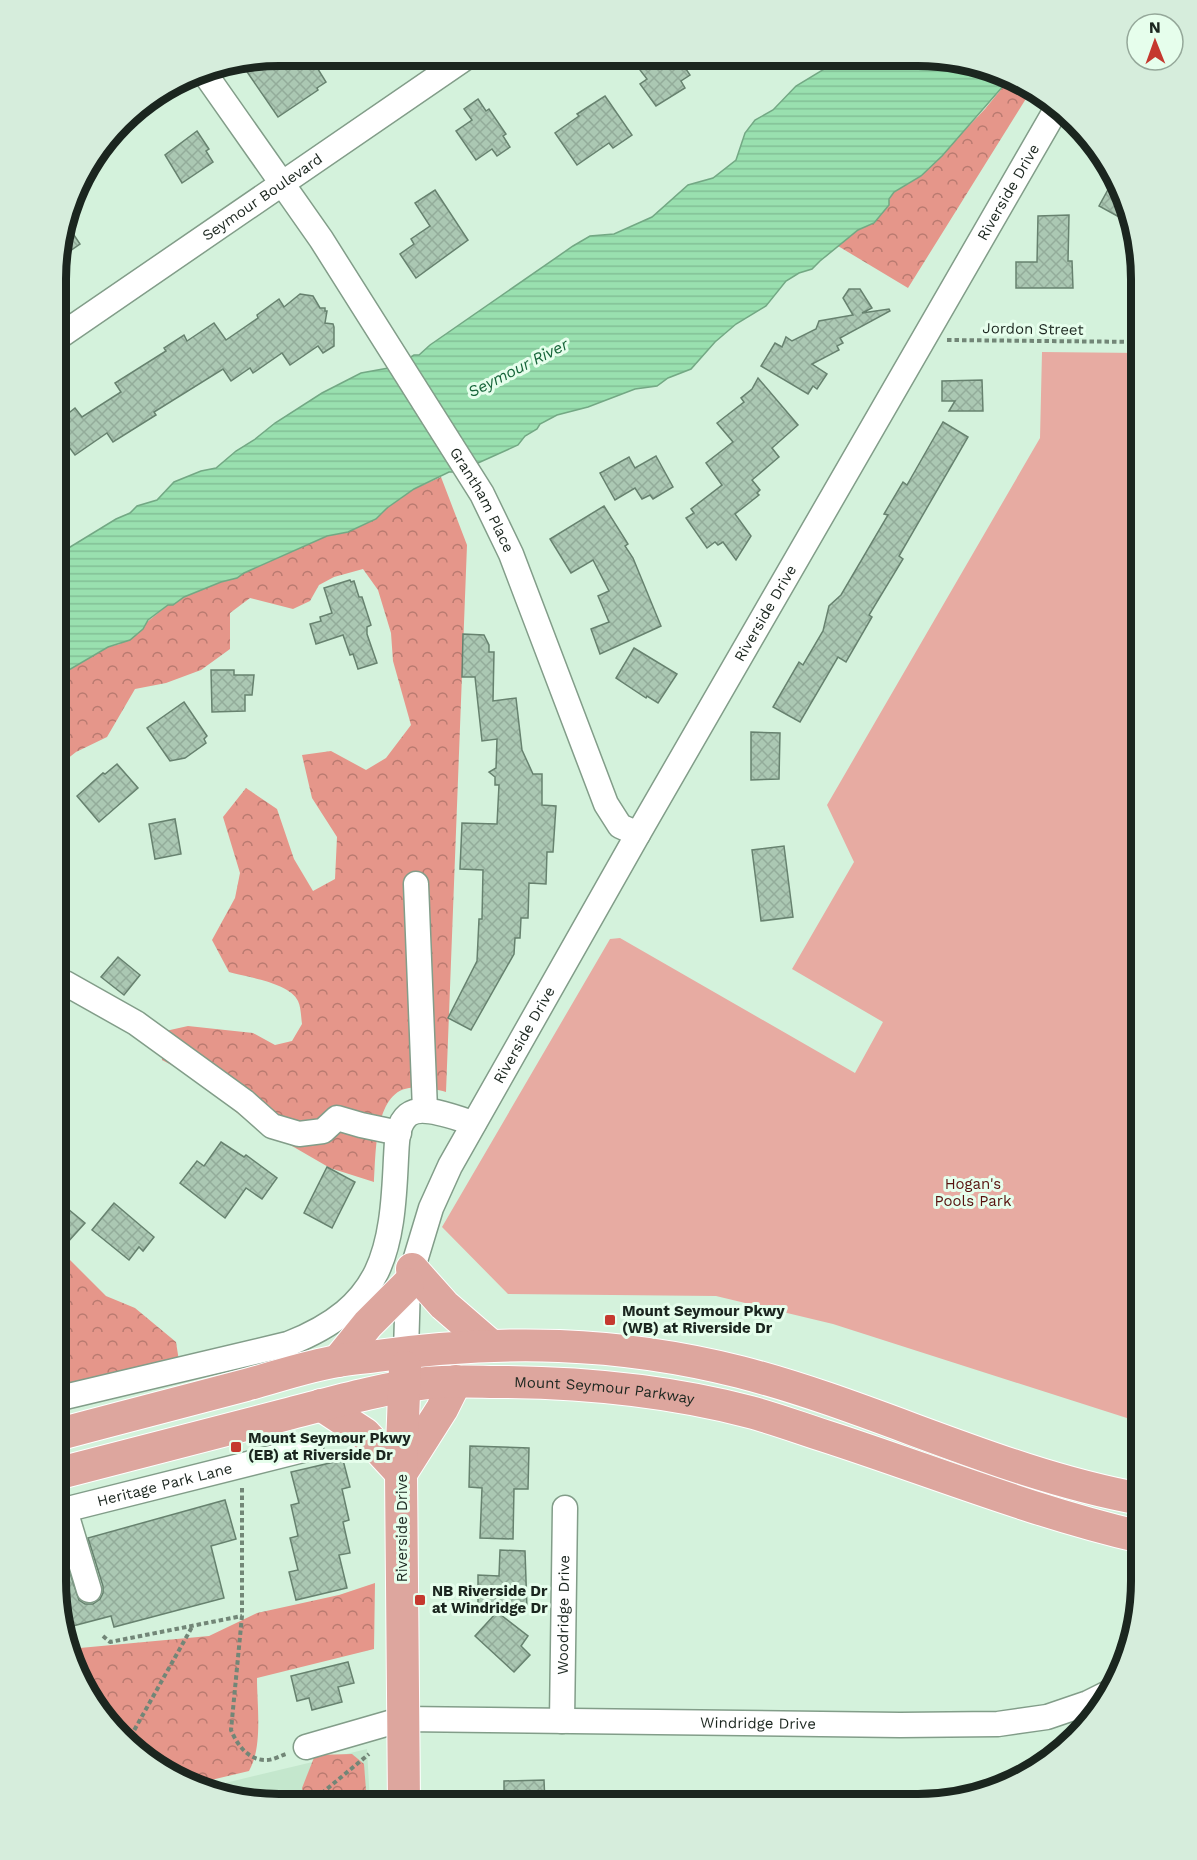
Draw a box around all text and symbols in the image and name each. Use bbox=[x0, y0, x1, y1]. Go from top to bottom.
north arrow bbox=[1125, 12, 1185, 72]
text: N bbox=[1149, 18, 1161, 37]
street label: Riverside Drive bbox=[973, 141, 1043, 244]
street label: Seymour Boulevard bbox=[199, 150, 326, 245]
street label: Jordon Street bbox=[982, 319, 1084, 339]
water label: Seymour River bbox=[465, 334, 572, 401]
street label: Grantham Place bbox=[446, 444, 518, 555]
street label: Riverside Drive bbox=[730, 562, 800, 665]
street label: Riverside Drive bbox=[490, 983, 559, 1087]
park label: Hogan's Pools Park bbox=[935, 1175, 1012, 1210]
place label: Mount Seymour Pkwy (WB) at Riverside Dr bbox=[622, 1302, 785, 1337]
marker: Mount Seymour Pkwy (WB) at Riverside Dr bbox=[603, 1313, 617, 1327]
street label: Mount Seymour Parkway bbox=[514, 1373, 696, 1408]
place label: Mount Seymour Pkwy (EB) at Riverside Dr bbox=[248, 1429, 411, 1464]
marker: Mount Seymour Pkwy (EB) at Riverside Dr bbox=[229, 1440, 243, 1454]
street label: Heritage Park Lane bbox=[95, 1459, 234, 1510]
street label: Riverside Drive bbox=[393, 1474, 411, 1582]
street label: Woodridge Drive bbox=[554, 1555, 573, 1675]
place label: NB Riverside Dr at Windridge Dr bbox=[432, 1582, 548, 1617]
marker: NB Riverside Dr at Windridge Dr bbox=[413, 1593, 427, 1607]
street label: Windridge Drive bbox=[700, 1714, 816, 1733]

